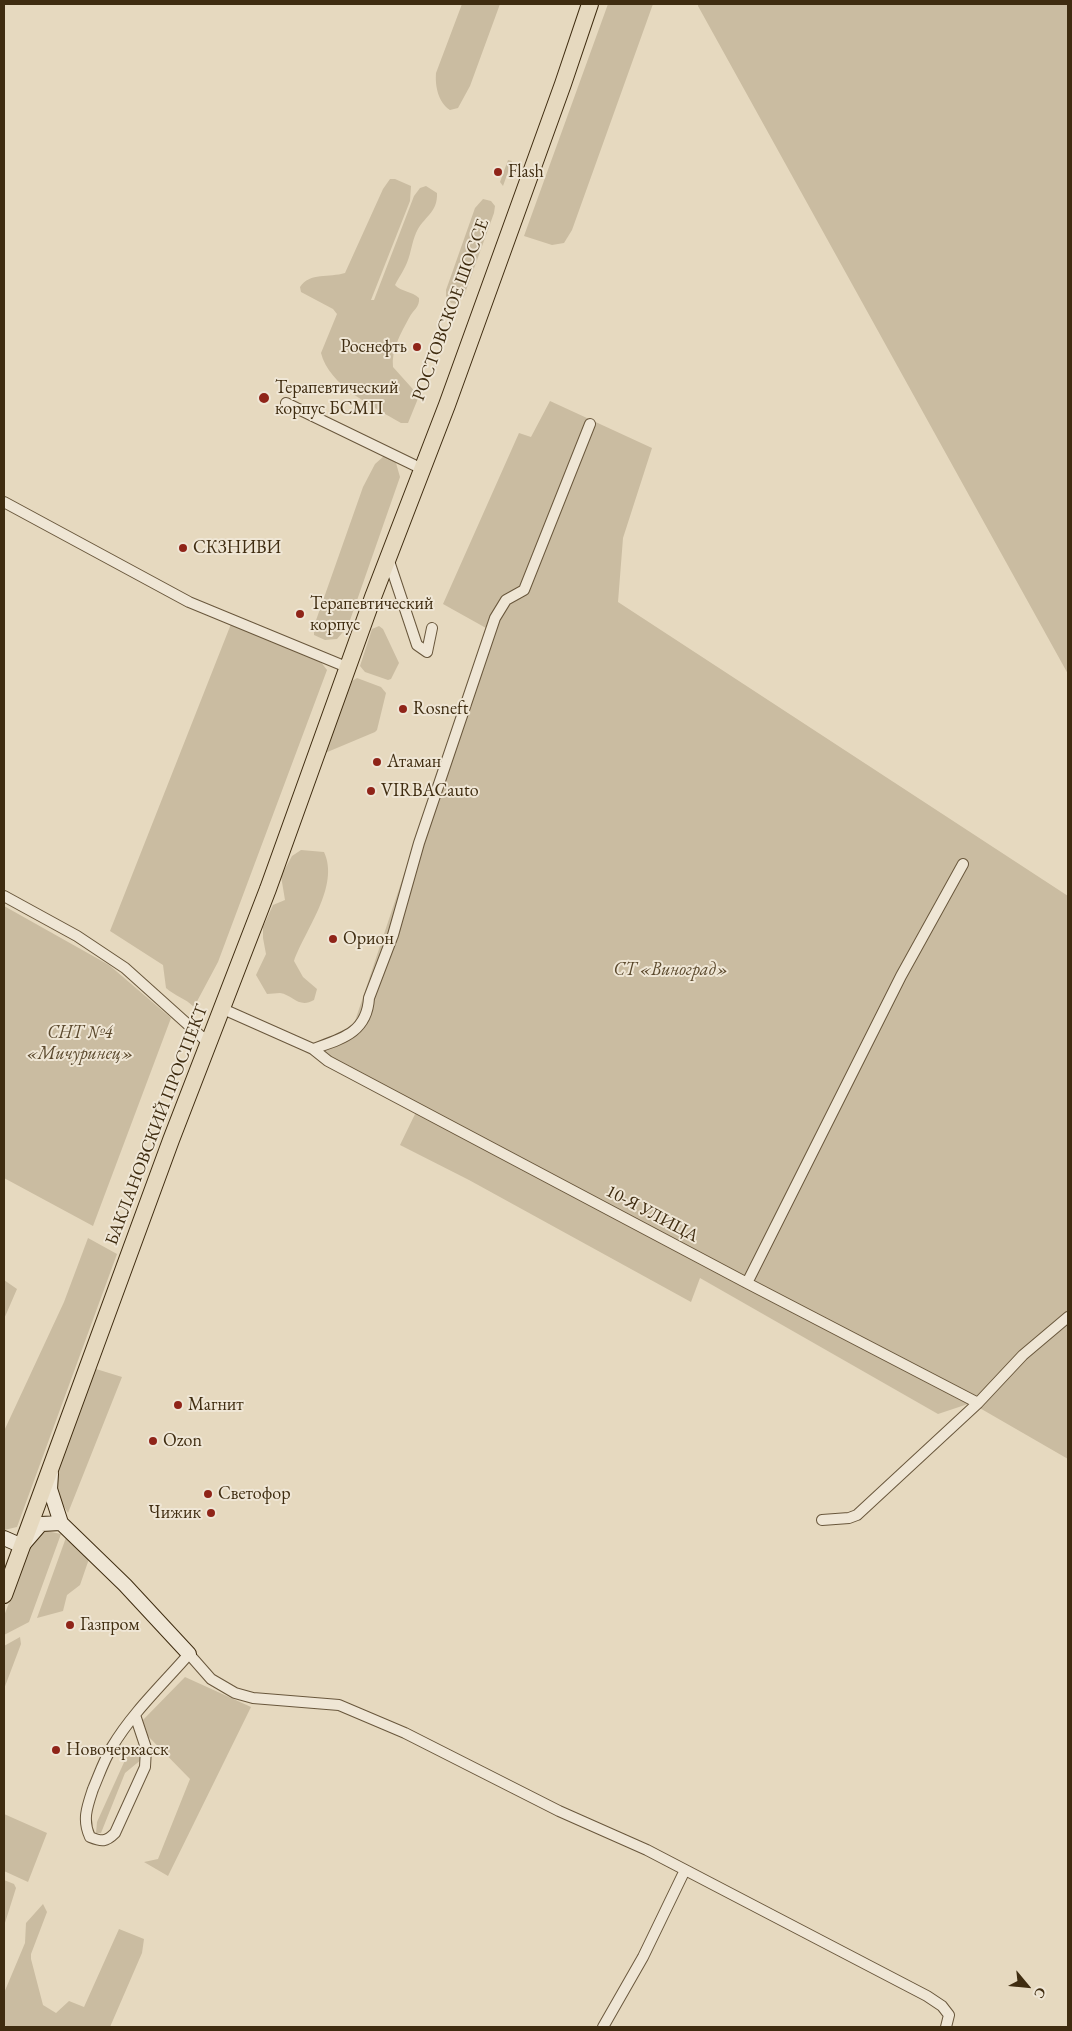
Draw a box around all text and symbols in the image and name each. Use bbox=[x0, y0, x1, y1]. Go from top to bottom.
place label: Flash bbox=[508, 161, 544, 183]
marker: Flash bbox=[492, 166, 504, 178]
street label: РОСТОВСКОЕ ШОССЕ bbox=[408, 216, 494, 404]
place label: Роснефть bbox=[341, 336, 407, 358]
marker: Роснефть bbox=[411, 341, 423, 353]
place label: Терапевтический корпус БСМП bbox=[275, 377, 399, 419]
marker: Терапевтический корпус БСМП bbox=[257, 391, 271, 405]
place label: СКЗНИВИ bbox=[193, 537, 281, 559]
marker: СКЗНИВИ bbox=[177, 542, 189, 554]
place label: Терапевтический корпус bbox=[310, 593, 434, 636]
marker: Терапевтический корпус bbox=[294, 608, 306, 620]
place label: Rosneft bbox=[413, 698, 468, 720]
marker: Rosneft bbox=[397, 703, 409, 715]
place label: Атаман bbox=[387, 751, 441, 773]
marker: Атаман bbox=[371, 756, 383, 768]
place label: VIRBACauto bbox=[381, 780, 479, 802]
marker: VIRBACauto bbox=[365, 785, 377, 797]
place label: Орион bbox=[343, 928, 394, 950]
marker: Орион bbox=[327, 933, 339, 945]
park label: СТ «Виноград» bbox=[614, 959, 728, 981]
street label: БАКЛАНОВСКИЙ ПРОСПЕКТ bbox=[101, 1002, 213, 1248]
park label: СНТ №4 «Мичуринец» bbox=[26, 1022, 134, 1064]
street label: 10-Я УЛИЦА bbox=[602, 1181, 702, 1247]
place label: Магнит bbox=[188, 1394, 244, 1416]
marker: Магнит bbox=[172, 1399, 184, 1411]
place label: Ozon bbox=[163, 1430, 202, 1452]
marker: Ozon bbox=[147, 1435, 159, 1447]
place label: Светофор bbox=[218, 1483, 291, 1505]
marker: Светофор bbox=[202, 1488, 214, 1500]
place label: Чижик bbox=[149, 1502, 201, 1524]
marker: Чижик bbox=[205, 1507, 217, 1519]
place label: Газпром bbox=[80, 1614, 140, 1636]
marker: Газпром bbox=[64, 1619, 76, 1631]
place label: Новочеркасск bbox=[66, 1739, 169, 1761]
marker: Новочеркасск bbox=[50, 1744, 62, 1756]
north arrow bbox=[1002, 1961, 1052, 2011]
text: С bbox=[1030, 1984, 1051, 2002]

